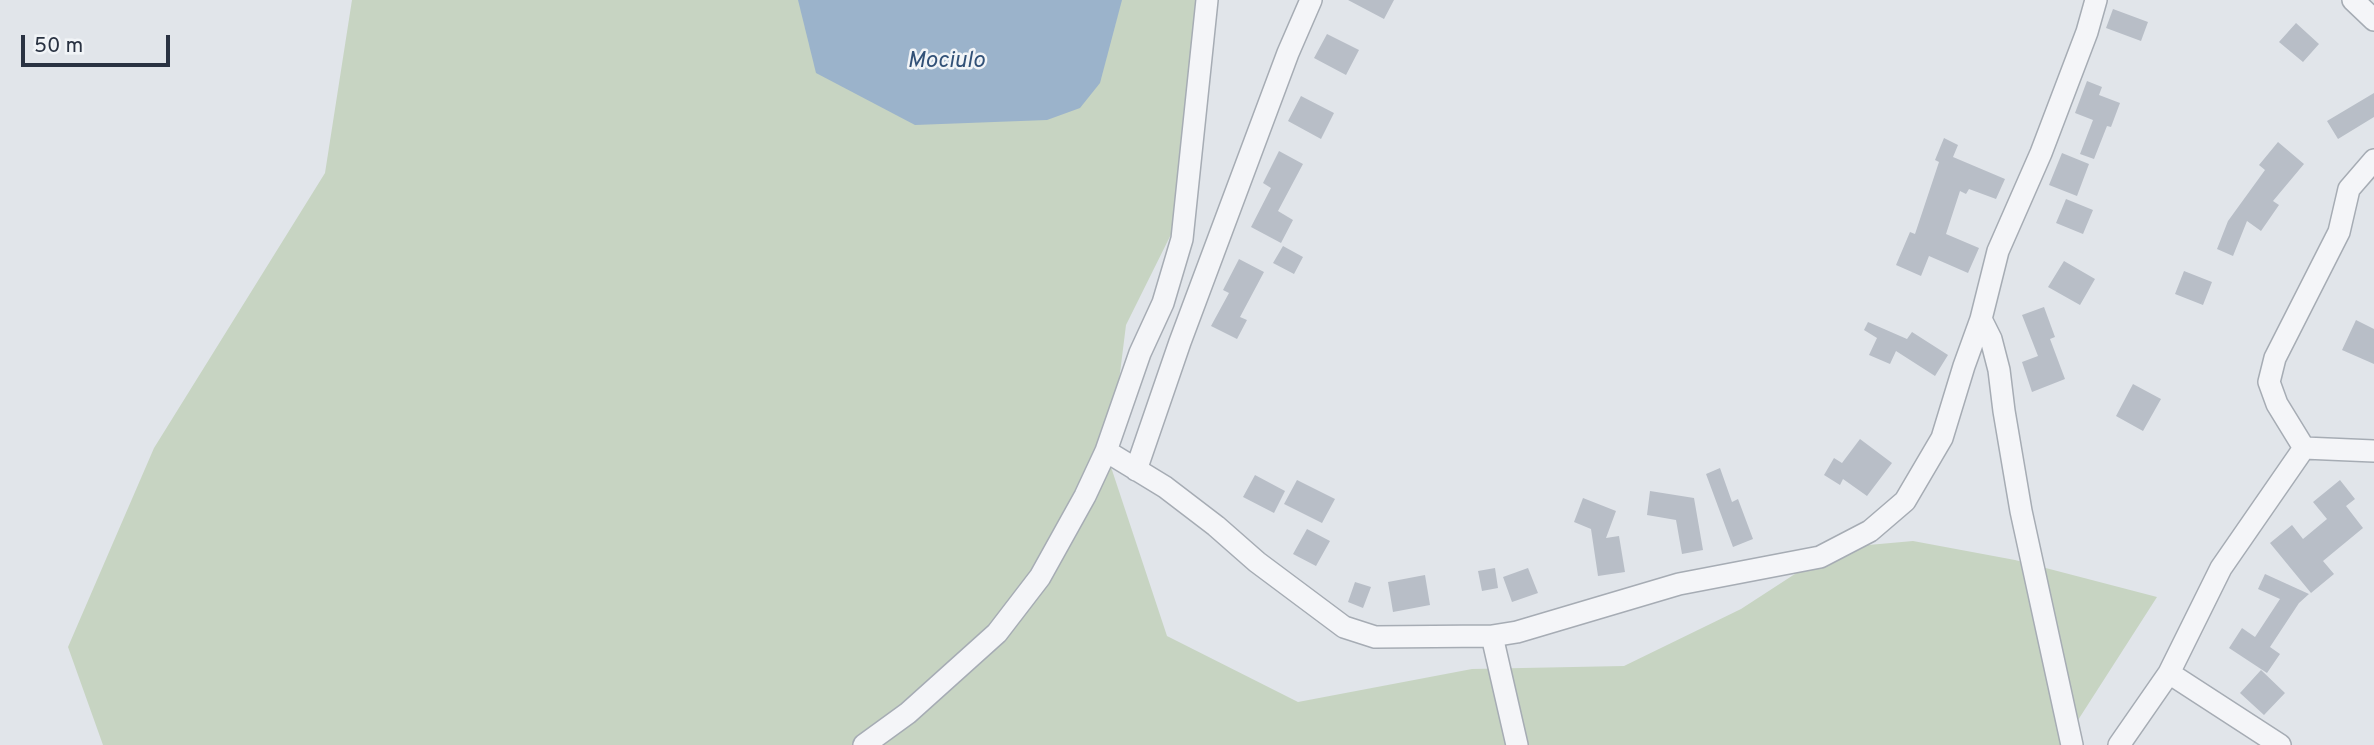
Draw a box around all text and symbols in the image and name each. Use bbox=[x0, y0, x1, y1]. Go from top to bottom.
scale bar bbox=[24, 21, 173, 65]
text: 50 m bbox=[34, 33, 83, 60]
water label: Mociulo bbox=[907, 48, 985, 76]

